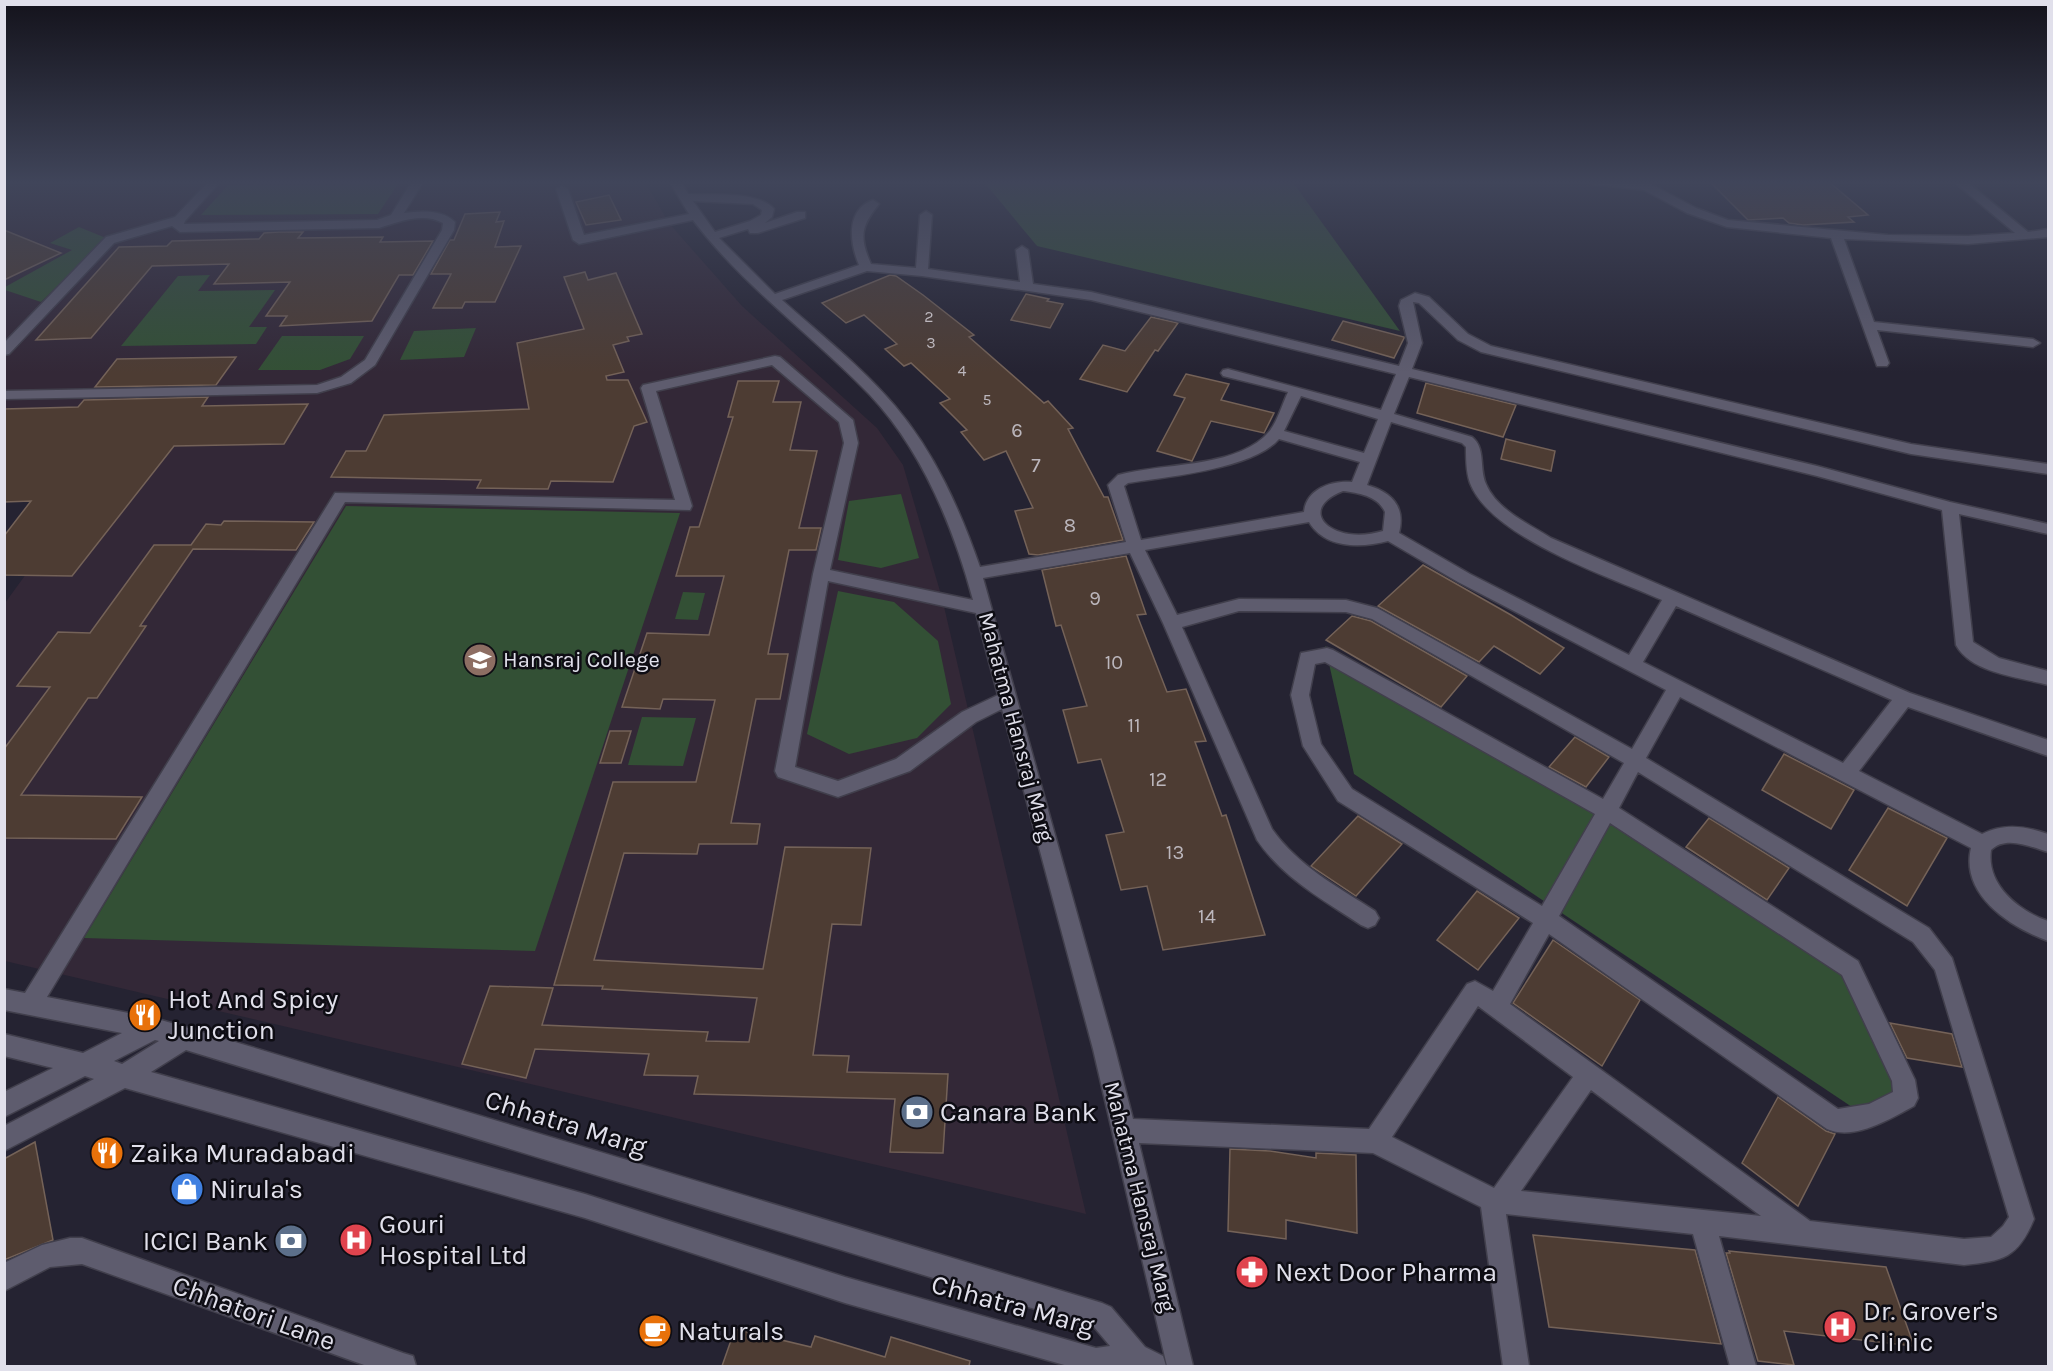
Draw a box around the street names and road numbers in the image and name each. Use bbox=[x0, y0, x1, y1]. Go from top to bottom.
street label: Mahatma Hansraj Marg bbox=[973, 609, 1059, 845]
street label: Mahatma Hansraj Marg bbox=[1099, 1079, 1181, 1316]
street label: Chhatra Marg bbox=[481, 1083, 651, 1163]
street label: Chhatra Marg bbox=[928, 1268, 1098, 1342]
street label: Chhatori Lane bbox=[168, 1269, 340, 1357]

